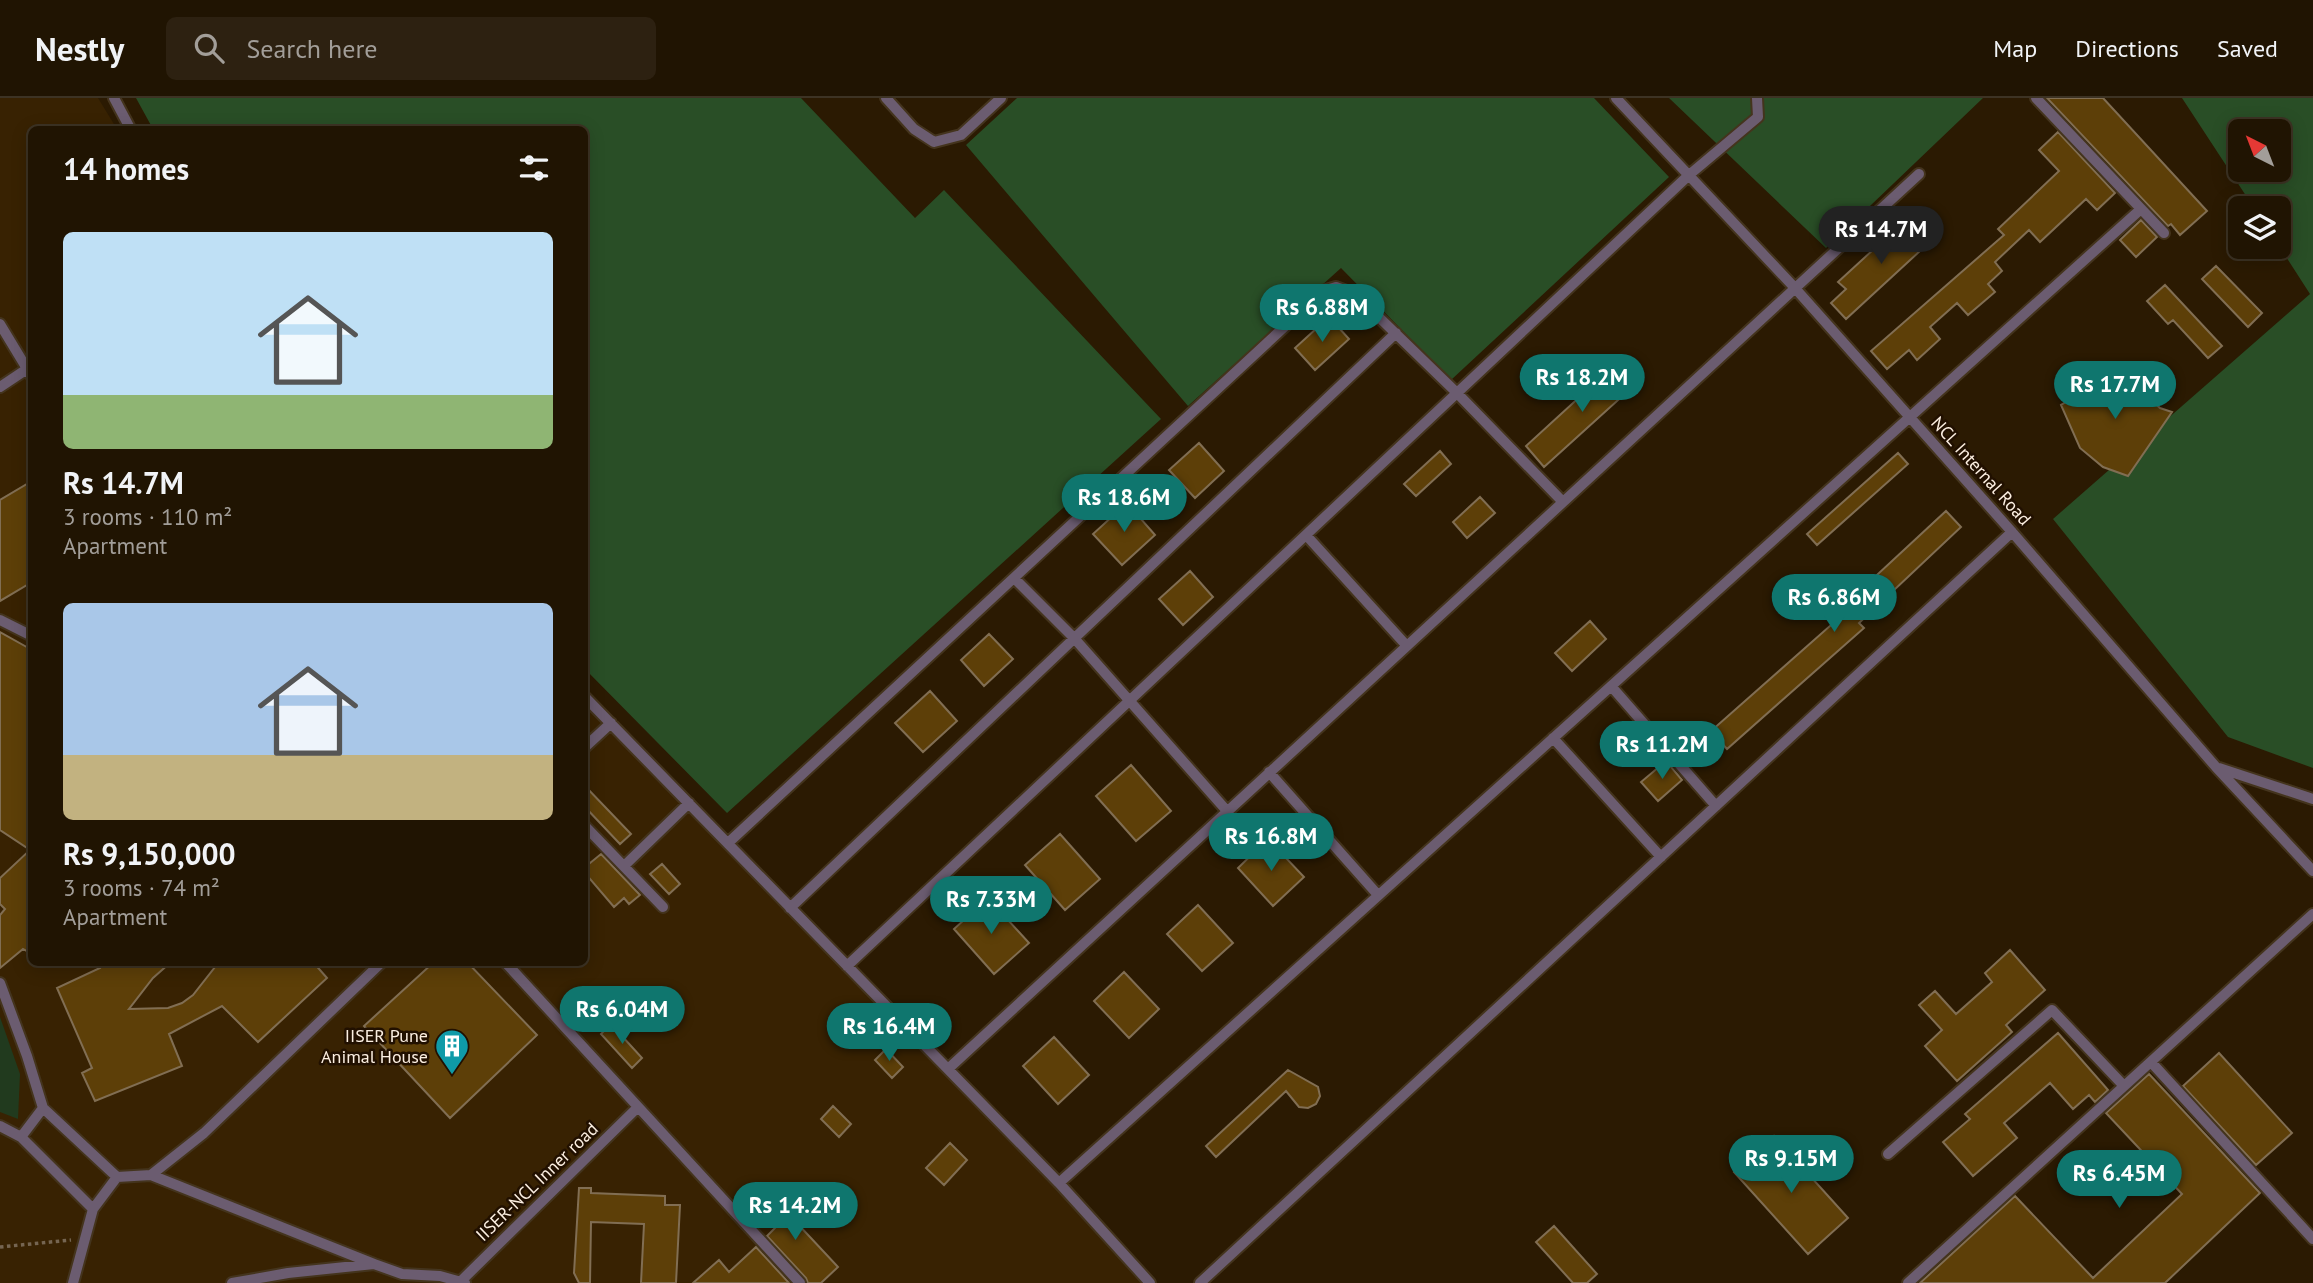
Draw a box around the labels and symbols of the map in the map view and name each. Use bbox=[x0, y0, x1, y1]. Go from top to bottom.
north arrow bbox=[2228, 119, 2291, 182]
pin: Rs 14.7M bbox=[1809, 206, 1953, 266]
pin: Rs 6.88M bbox=[1250, 285, 1394, 344]
pin: Rs 18.2M bbox=[1510, 354, 1654, 414]
pin: Rs 17.7M bbox=[2043, 362, 2187, 421]
street label: NCL Internal Road bbox=[1926, 411, 2036, 530]
pin: Rs 18.6M bbox=[1052, 474, 1196, 534]
pin: Rs 6.86M bbox=[1762, 574, 1906, 634]
pin: Rs 11.2M bbox=[1590, 722, 1734, 781]
pin: Rs 16.8M bbox=[1199, 814, 1343, 873]
pin: Rs 7.33M bbox=[919, 876, 1063, 936]
pin: Rs 6.04M bbox=[550, 986, 694, 1046]
pin: Rs 16.4M bbox=[817, 1004, 961, 1063]
place label: IISER Pune Animal House bbox=[321, 1024, 428, 1068]
building icon: IISER Pune Animal House bbox=[433, 1027, 471, 1076]
street label: IISER-NCL Inner road bbox=[471, 1117, 603, 1246]
pin: Rs 9.15M bbox=[1719, 1136, 1863, 1195]
pin: Rs 6.45M bbox=[2047, 1150, 2191, 1210]
pin: Rs 14.2M bbox=[723, 1182, 867, 1242]

